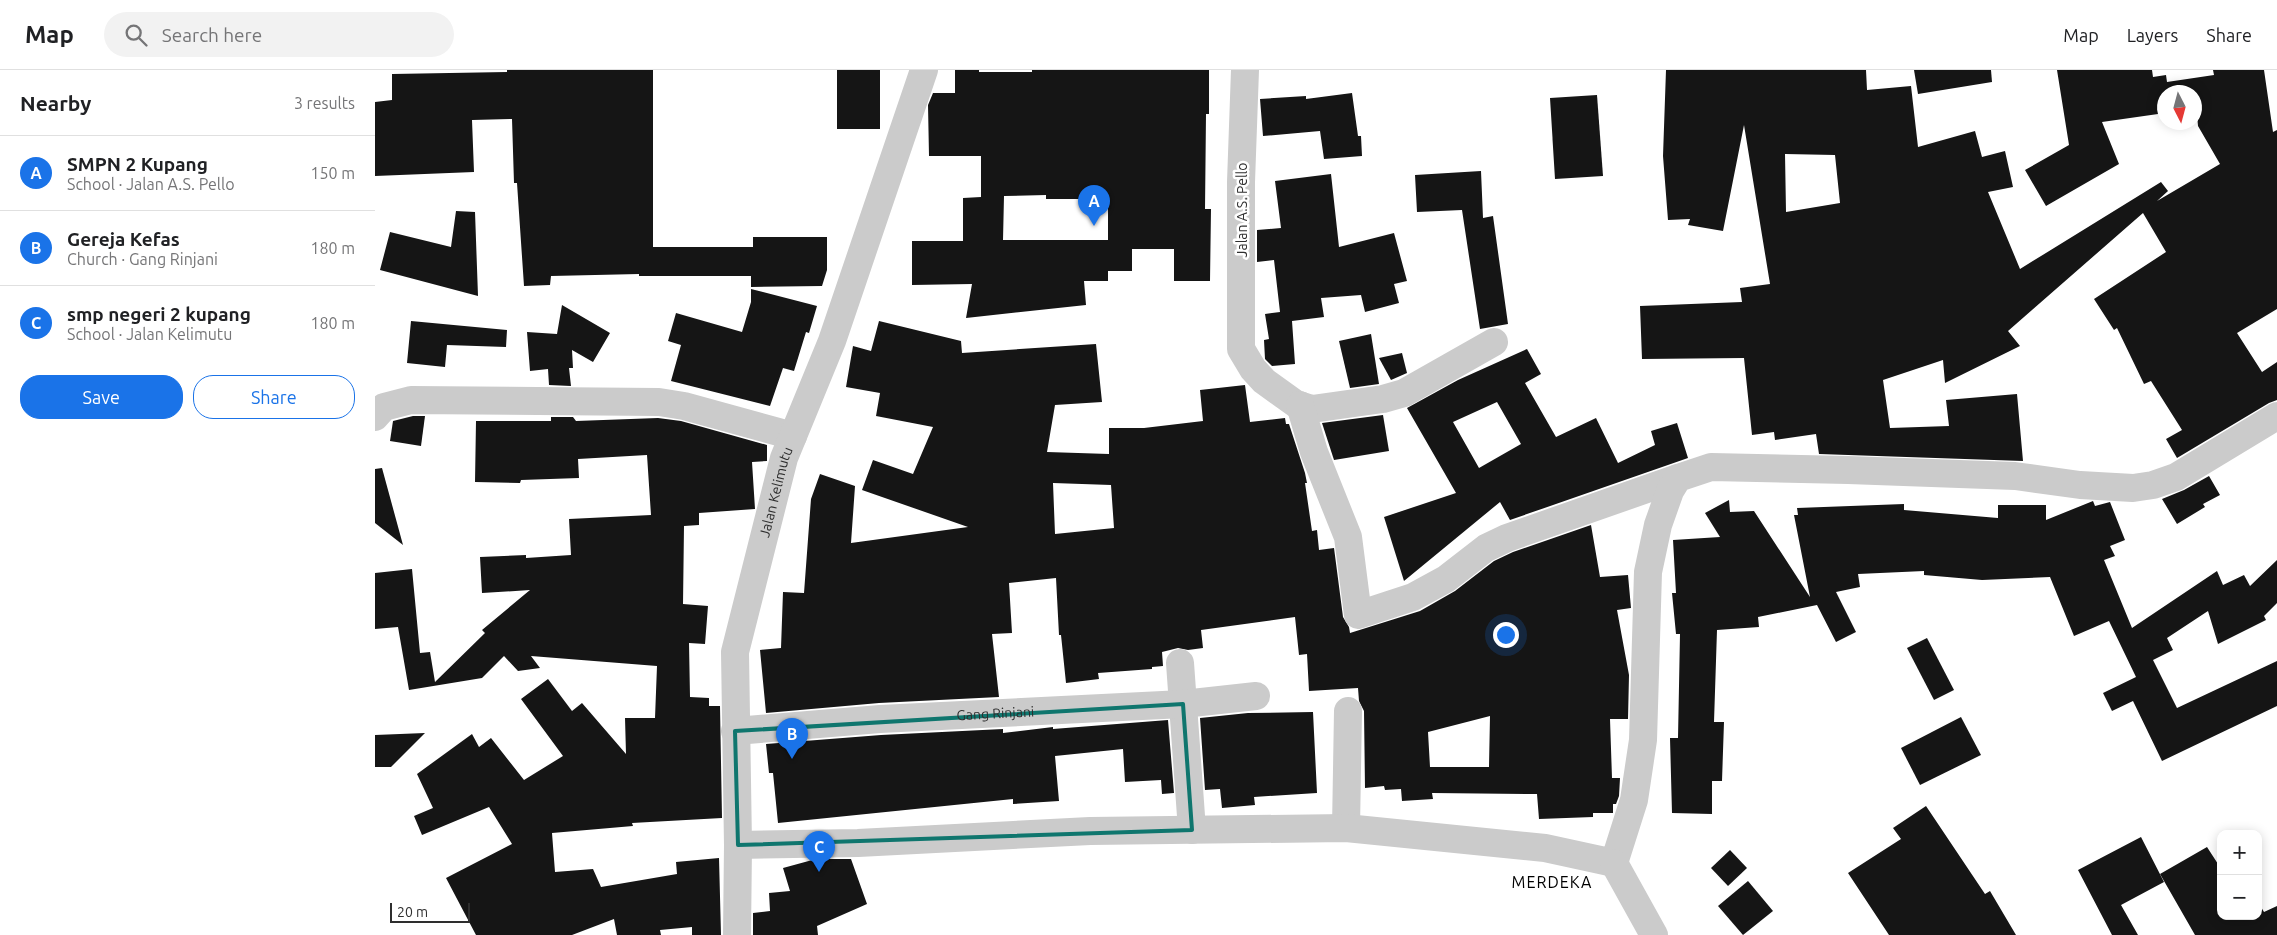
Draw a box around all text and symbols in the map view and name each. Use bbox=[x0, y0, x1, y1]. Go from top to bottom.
search box bbox=[104, 12, 454, 57]
text: Map bbox=[25, 21, 74, 48]
icon: search bbox=[122, 21, 150, 49]
text: Search here bbox=[162, 24, 262, 46]
text: Map bbox=[2063, 25, 2099, 45]
text: Layers bbox=[2127, 25, 2178, 45]
text: Share bbox=[2206, 25, 2252, 45]
north arrow bbox=[2157, 85, 2202, 130]
text: Nearby bbox=[20, 91, 91, 115]
text: 3 results bbox=[294, 94, 355, 112]
text: SMPN 2 Kupang bbox=[67, 153, 208, 175]
street label: Jalan A.S. Pello bbox=[1234, 163, 1250, 257]
text: A bbox=[30, 164, 42, 182]
text: 150 m bbox=[310, 164, 355, 182]
text: School · Jalan A.S. Pello bbox=[67, 175, 235, 193]
pin: A bbox=[1078, 185, 1110, 226]
text: Gereja Kefas bbox=[67, 228, 180, 250]
text: B bbox=[31, 239, 41, 257]
text: 180 m bbox=[310, 239, 355, 257]
text: Church · Gang Rinjani bbox=[67, 250, 218, 268]
text: smp negeri 2 kupang bbox=[67, 303, 251, 325]
text: C bbox=[31, 314, 41, 332]
text: 180 m bbox=[310, 314, 355, 332]
text: School · Jalan Kelimutu bbox=[67, 325, 232, 343]
button: Save bbox=[20, 375, 183, 419]
button: Share bbox=[193, 375, 355, 419]
street label: Jalan Kelimutu bbox=[756, 444, 796, 539]
your location bbox=[1493, 622, 1519, 648]
street label: Gang Rinjani bbox=[956, 703, 1035, 723]
pin: B bbox=[776, 718, 808, 759]
map controls bbox=[2217, 830, 2262, 920]
button: + bbox=[2217, 830, 2262, 875]
pin: C bbox=[803, 831, 835, 872]
district label: MERDEKA bbox=[1512, 873, 1592, 891]
button: − bbox=[2217, 875, 2262, 920]
scale bar bbox=[390, 900, 470, 923]
text: 20 m bbox=[397, 904, 428, 920]

